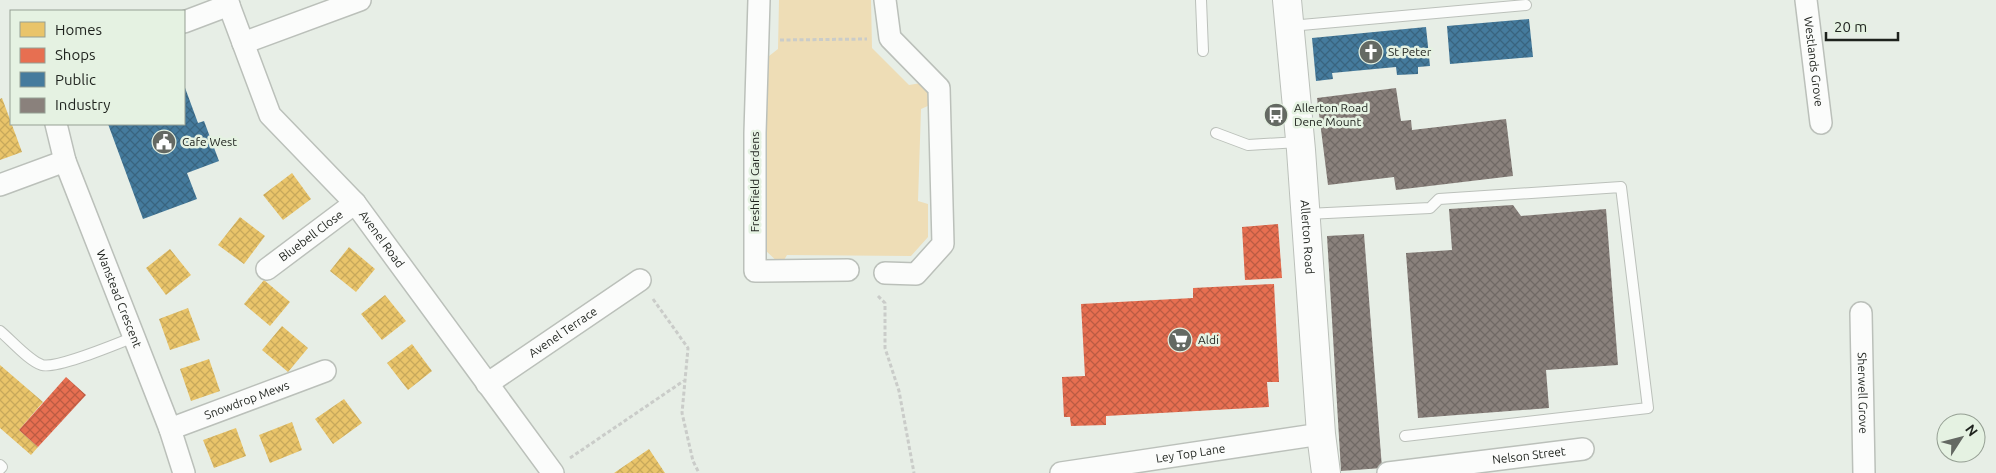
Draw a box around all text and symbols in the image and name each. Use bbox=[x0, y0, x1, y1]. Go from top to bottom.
legend bbox=[10, 10, 185, 125]
scale bar bbox=[1826, 10, 1898, 42]
street label: Westlands Grove bbox=[1802, 16, 1826, 107]
text: 20 m bbox=[1834, 18, 1867, 35]
text: Homes bbox=[55, 21, 102, 38]
church icon: St Peter bbox=[1358, 39, 1384, 65]
place label: St Peter bbox=[1388, 45, 1432, 58]
text: Shops bbox=[55, 46, 96, 63]
text: Public bbox=[55, 71, 96, 88]
text: Industry bbox=[55, 96, 110, 113]
place label: Allerton Road Dene Mount bbox=[1294, 101, 1368, 128]
bus stop icon: Allerton Road Dene Mount bbox=[1263, 102, 1289, 128]
public building icon: Cafe West bbox=[151, 129, 177, 155]
street label: Freshfield Gardens bbox=[748, 132, 761, 232]
place label: Cafe West bbox=[182, 135, 237, 148]
street label: Allerton Road bbox=[1299, 200, 1317, 275]
street label: Bluebell Close bbox=[276, 207, 345, 264]
street label: Avenel Road bbox=[357, 208, 407, 270]
street label: Wanstead Crescent bbox=[94, 248, 145, 350]
street label: Avenel Terrace bbox=[526, 304, 599, 360]
supermarket icon: Aldi bbox=[1167, 327, 1193, 353]
place label: Aldi bbox=[1198, 333, 1219, 346]
street label: Sherwell Grove bbox=[1856, 352, 1870, 434]
street label: Snowdrop Mews bbox=[202, 378, 291, 422]
north arrow bbox=[1936, 413, 1986, 463]
text: N bbox=[1962, 421, 1981, 439]
street label: Ley Top Lane bbox=[1155, 441, 1226, 465]
street label: Nelson Street bbox=[1491, 444, 1567, 466]

